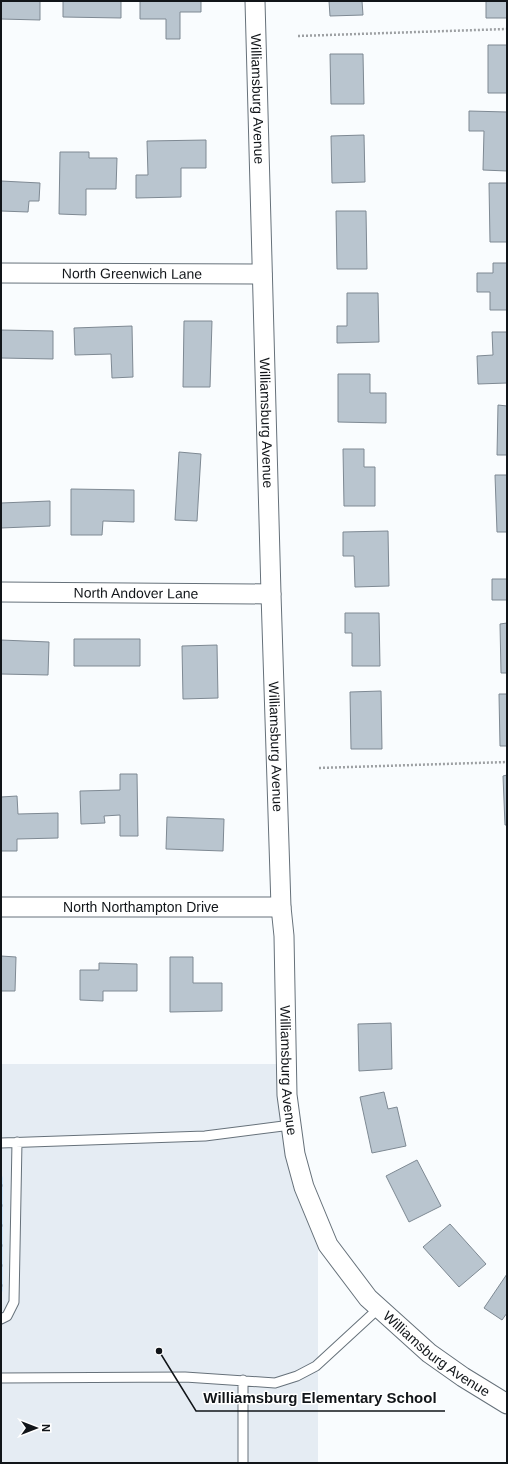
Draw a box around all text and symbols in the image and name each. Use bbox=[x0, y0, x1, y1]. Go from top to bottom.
street label: Williamsburg Avenue bbox=[248, 33, 267, 165]
street label: North Greenwich Lane bbox=[62, 265, 202, 282]
street label: Williamsburg Avenue bbox=[257, 357, 276, 489]
street label: North Andover Lane bbox=[74, 585, 199, 601]
street label: Williamsburg Avenue bbox=[266, 681, 286, 812]
street label: North Northampton Drive bbox=[63, 899, 219, 915]
street label: Williamsburg Avenue bbox=[277, 1005, 300, 1137]
street label: Williamsburg Avenue bbox=[380, 1308, 493, 1400]
callout: Williamsburg Elementary School bbox=[196, 1384, 445, 1411]
text: Williamsburg Elementary School bbox=[203, 1389, 437, 1406]
north arrow bbox=[16, 1408, 56, 1448]
text: N bbox=[40, 1424, 52, 1432]

